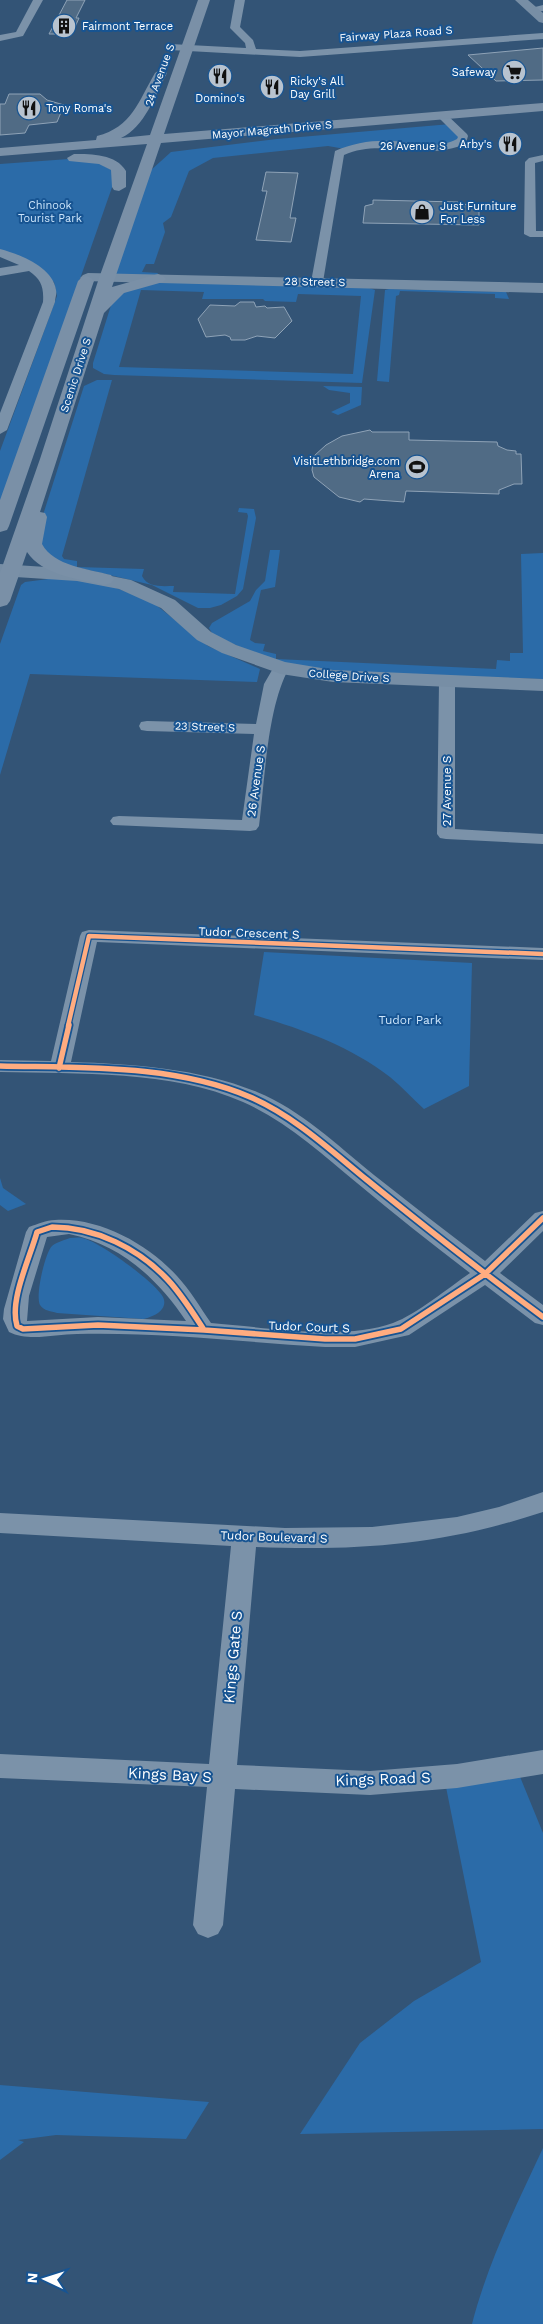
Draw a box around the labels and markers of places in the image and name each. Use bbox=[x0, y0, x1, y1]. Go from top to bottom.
building icon: Fairmont Terrace bbox=[51, 13, 77, 39]
place label: Fairmont Terrace bbox=[82, 20, 173, 33]
supermarket icon: Safeway bbox=[501, 59, 527, 85]
restaurant icon: Domino's bbox=[207, 63, 233, 89]
place label: Safeway bbox=[452, 66, 496, 79]
restaurant icon: Ricky's All Day Grill bbox=[259, 74, 285, 100]
place label: Ricky's All Day Grill bbox=[290, 75, 344, 101]
place label: Domino's bbox=[195, 92, 245, 105]
restaurant icon: Tony Roma's bbox=[16, 95, 42, 121]
place label: Tony Roma's bbox=[46, 102, 112, 115]
restaurant icon: Arby's bbox=[497, 131, 523, 157]
place label: Arby's bbox=[460, 138, 492, 151]
shop icon: Just Furniture For Less bbox=[409, 199, 435, 225]
place label: Just Furniture For Less bbox=[440, 200, 516, 226]
sports icon: VisitLethbridge.com Arena bbox=[404, 454, 430, 480]
place label: VisitLethbridge.com Arena bbox=[293, 455, 400, 481]

